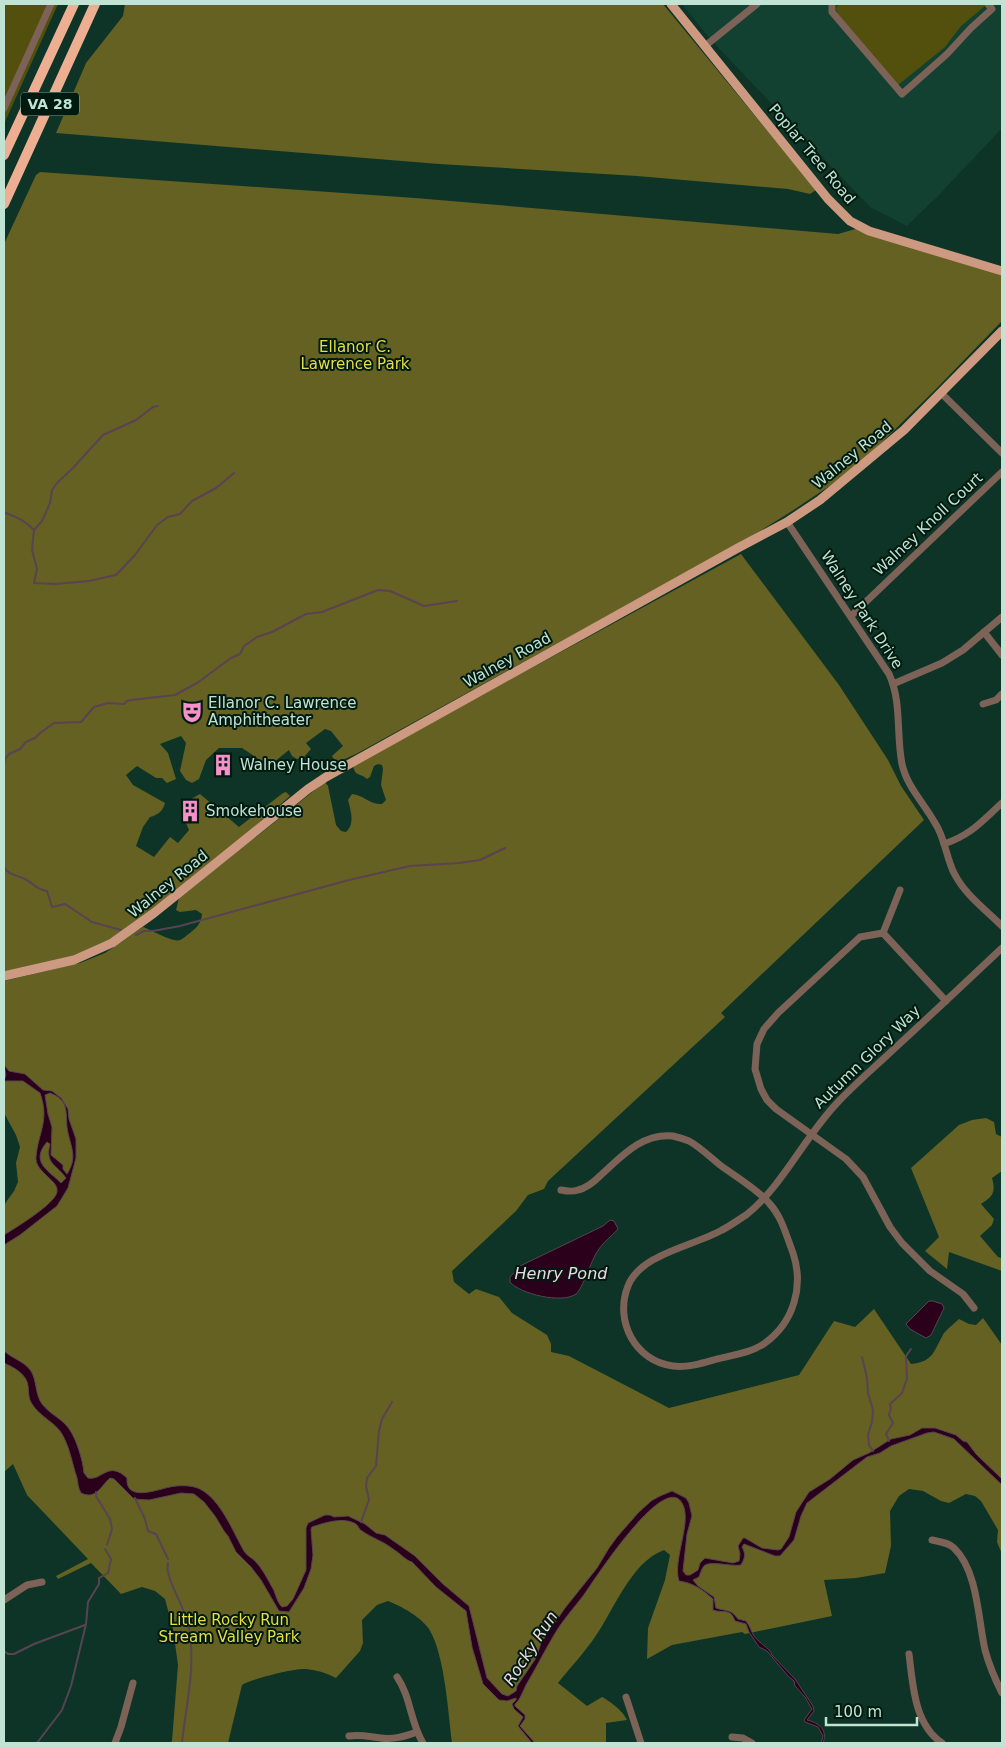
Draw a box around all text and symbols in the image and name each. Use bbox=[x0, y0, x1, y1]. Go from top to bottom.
road number: VA 28 bbox=[21, 92, 79, 116]
street label: Poplar Tree Road bbox=[765, 100, 859, 208]
park label: Ellanor C. Lawrence Park bbox=[300, 338, 410, 373]
street label: Walney Road bbox=[809, 417, 895, 493]
street label: Walney Knoll Court bbox=[870, 469, 986, 579]
street label: Walney Park Drive bbox=[817, 548, 907, 672]
street label: Walney Road bbox=[460, 629, 554, 691]
place label: Ellanor C. Lawrence Amphitheater bbox=[208, 694, 357, 729]
theatre icon: Ellanor C. Lawrence Amphitheater bbox=[179, 699, 205, 725]
building icon: Walney House bbox=[210, 752, 236, 778]
place label: Walney House bbox=[240, 756, 347, 774]
building icon: Smokehouse bbox=[177, 798, 203, 824]
place label: Smokehouse bbox=[206, 802, 302, 820]
street label: Walney Road bbox=[125, 846, 211, 922]
street label: Autumn Glory Way bbox=[810, 1002, 924, 1112]
water label: Henry Pond bbox=[515, 1264, 608, 1283]
water label: Rocky Run bbox=[499, 1607, 562, 1689]
park label: Little Rocky Run Stream Valley Park bbox=[159, 1611, 300, 1646]
scale bar bbox=[826, 1694, 917, 1726]
text: 100 m bbox=[834, 1703, 882, 1721]

